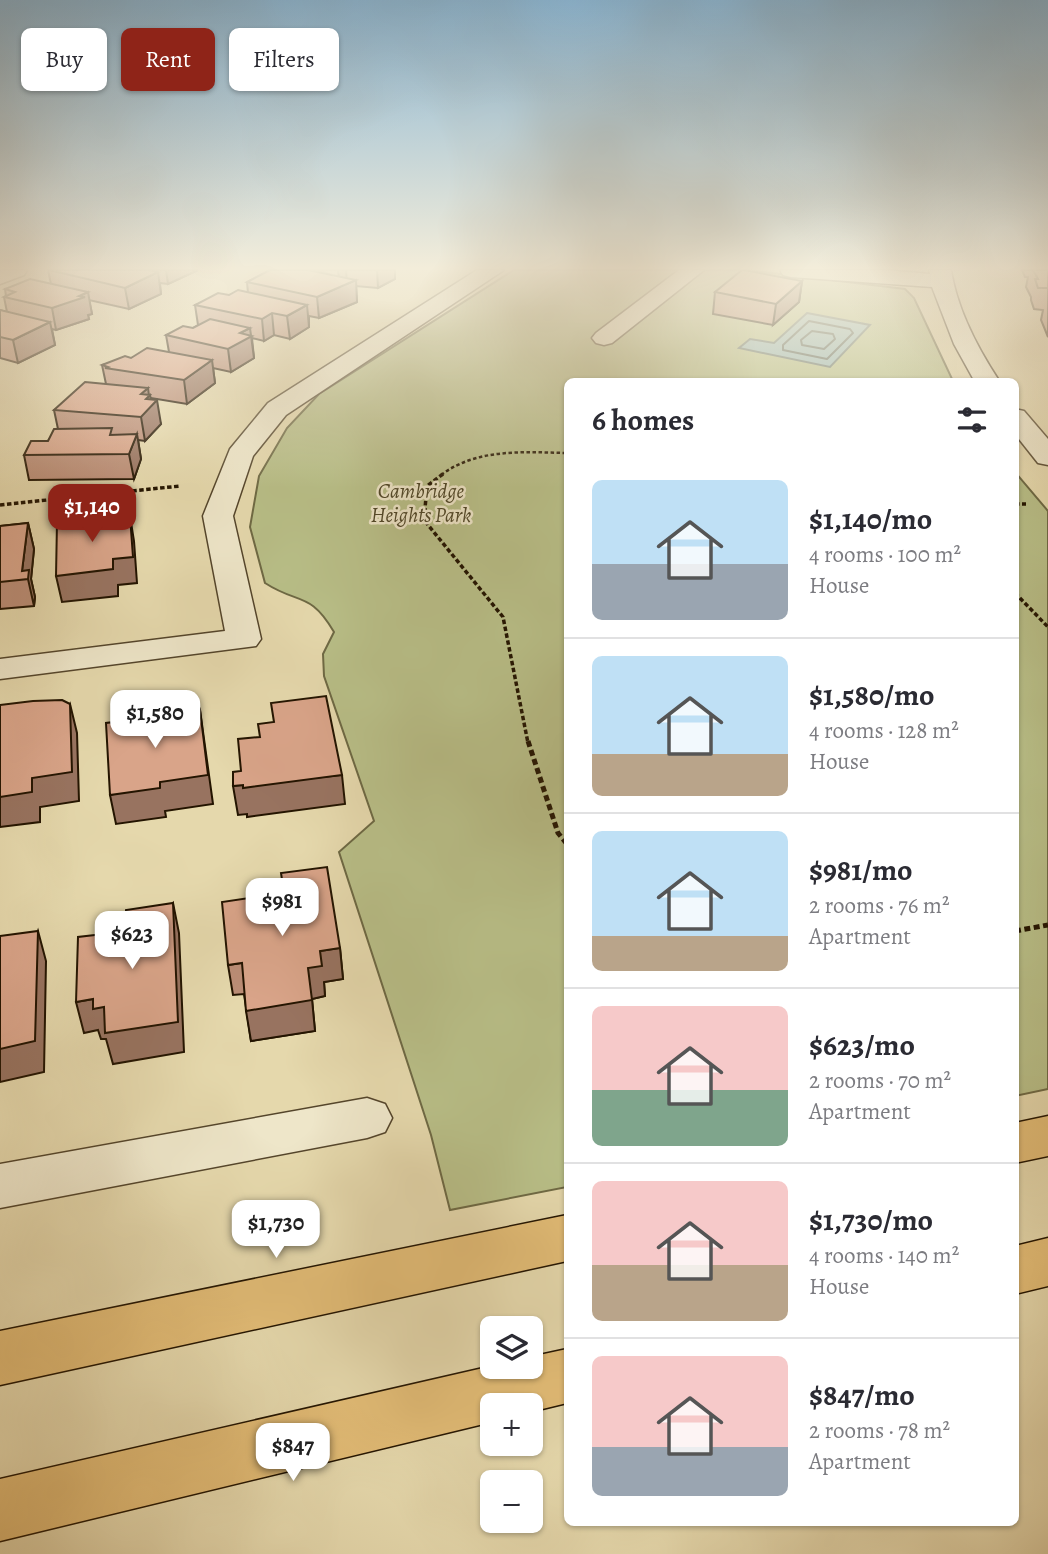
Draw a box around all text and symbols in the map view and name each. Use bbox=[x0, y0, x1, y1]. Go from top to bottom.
chip: Buy bbox=[21, 28, 107, 91]
chip: Rent bbox=[121, 28, 215, 91]
chip: Filters bbox=[229, 28, 339, 91]
text: 6 homes bbox=[592, 400, 694, 440]
icon: filters bbox=[953, 401, 991, 439]
park label: Cambridge Heights Park bbox=[371, 477, 471, 529]
pin: $1,140 bbox=[35, 484, 149, 544]
text: $1,140 bbox=[64, 491, 120, 522]
text: $1,140/mo bbox=[809, 499, 932, 539]
icon: home bbox=[648, 508, 732, 592]
text: 4 rooms · 100 m² bbox=[809, 539, 961, 570]
text: House bbox=[809, 570, 869, 601]
text: $1,580/mo bbox=[809, 675, 935, 715]
icon: home bbox=[648, 684, 732, 768]
pin: $1,580 bbox=[98, 690, 212, 750]
text: $1,580 bbox=[126, 697, 184, 728]
text: 4 rooms · 128 m² bbox=[809, 715, 959, 746]
text: House bbox=[809, 746, 869, 777]
text: $981/mo bbox=[809, 850, 913, 890]
icon: home bbox=[648, 859, 732, 943]
pin: $981 bbox=[241, 878, 323, 938]
text: $981 bbox=[262, 885, 302, 916]
text: 2 rooms · 76 m² bbox=[809, 890, 950, 921]
pin: $623 bbox=[91, 912, 173, 971]
text: $623 bbox=[111, 918, 153, 949]
text: Apartment bbox=[809, 921, 911, 952]
text: $623/mo bbox=[809, 1025, 915, 1065]
icon: home bbox=[648, 1034, 732, 1118]
text: 2 rooms · 70 m² bbox=[809, 1065, 951, 1096]
text: Apartment bbox=[809, 1096, 911, 1127]
pin: $1,730 bbox=[219, 1200, 333, 1260]
text: $1,730/mo bbox=[809, 1200, 933, 1240]
text: $1,730 bbox=[248, 1207, 304, 1238]
icon: home bbox=[648, 1209, 732, 1293]
text: 4 rooms · 140 m² bbox=[809, 1240, 959, 1271]
text: House bbox=[809, 1271, 869, 1302]
map controls bbox=[480, 1316, 543, 1533]
button: layers bbox=[480, 1316, 543, 1379]
text: $847/mo bbox=[809, 1375, 915, 1415]
icon: home bbox=[648, 1384, 732, 1468]
button: + bbox=[480, 1393, 543, 1456]
text: 2 rooms · 78 m² bbox=[809, 1415, 950, 1446]
pin: $847 bbox=[252, 1424, 334, 1483]
text: $847 bbox=[272, 1430, 314, 1461]
text: Apartment bbox=[809, 1446, 911, 1477]
button: − bbox=[480, 1470, 543, 1533]

